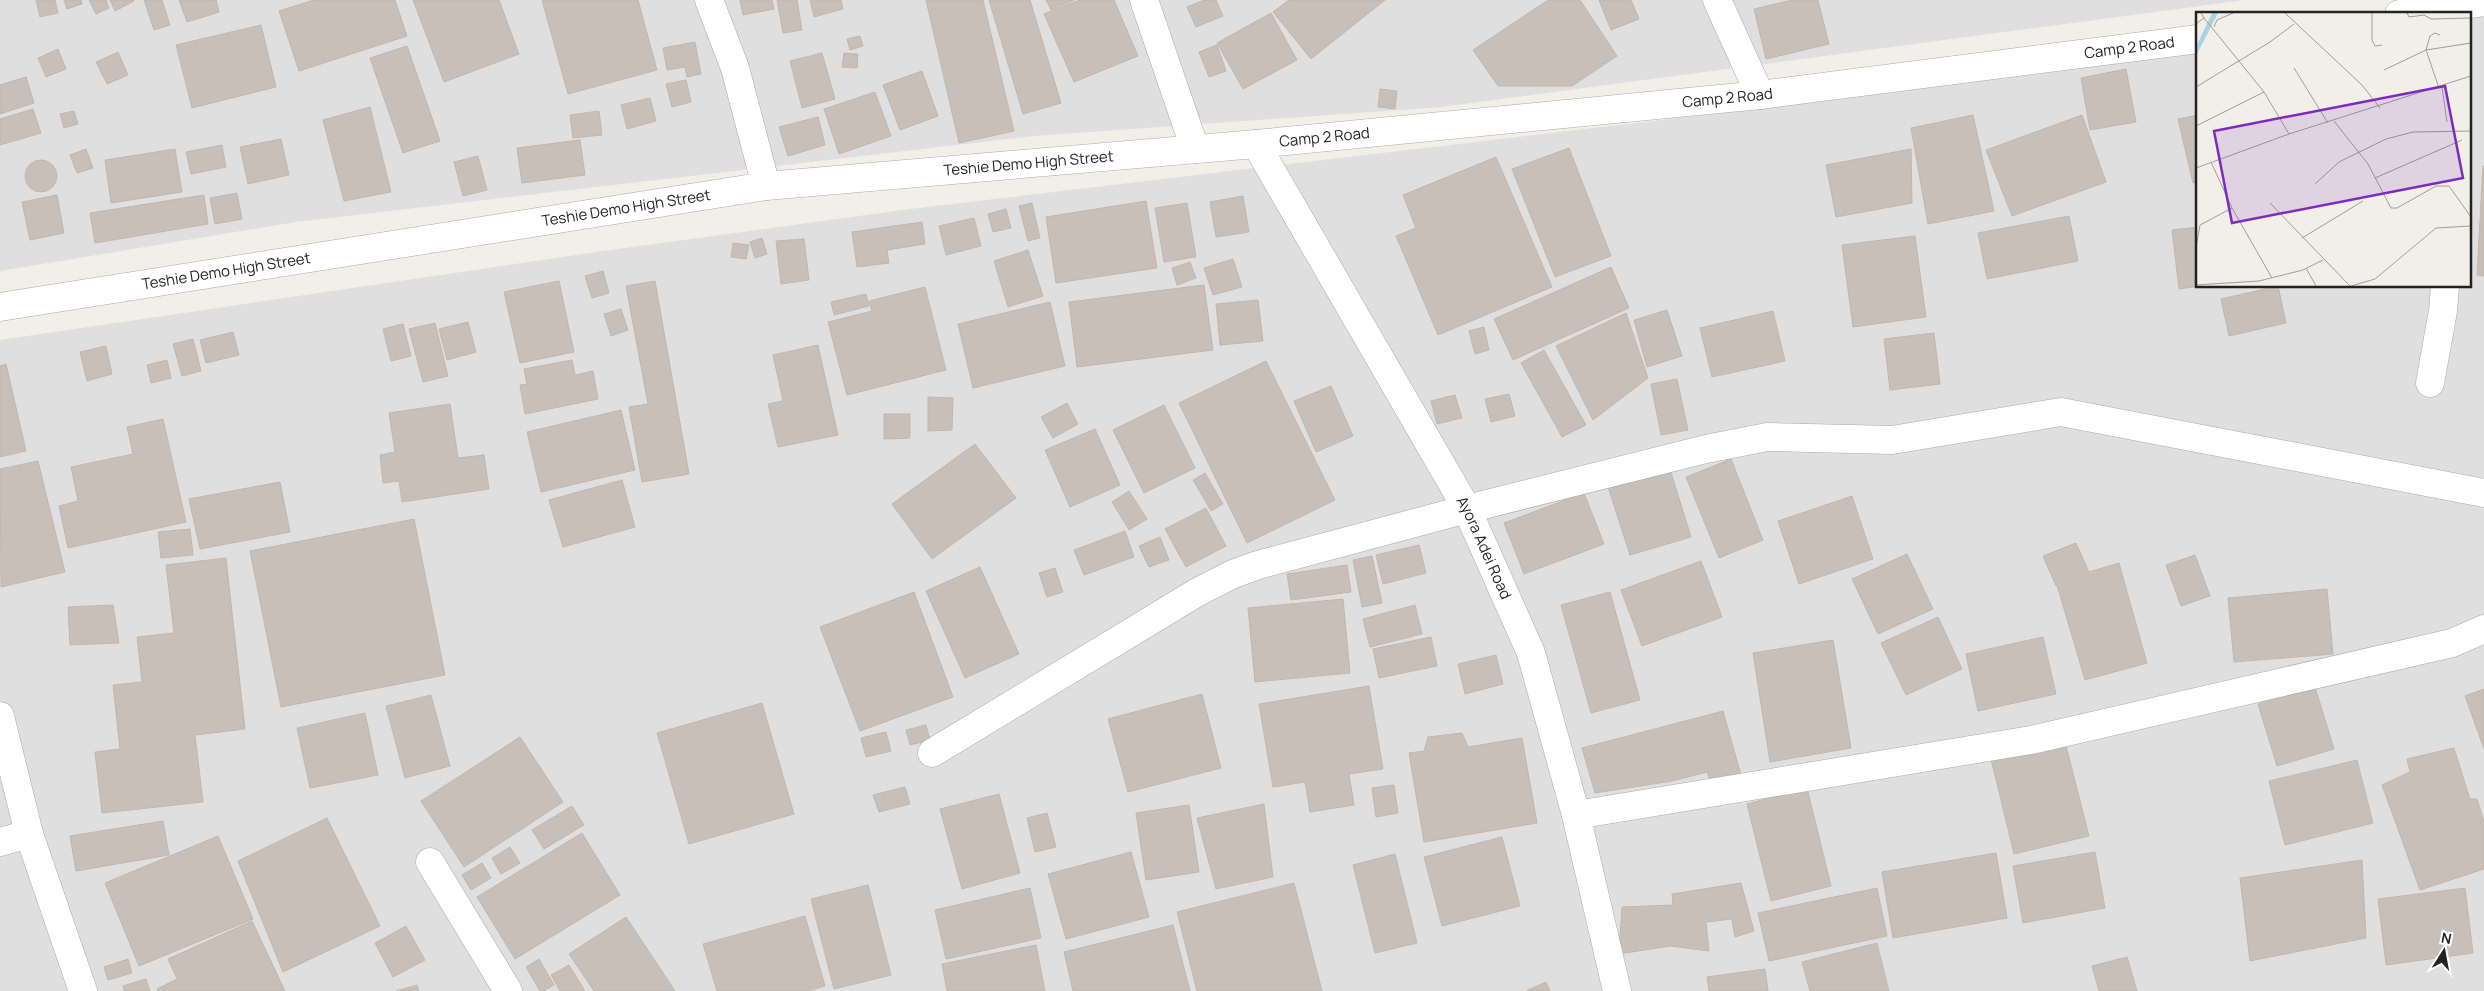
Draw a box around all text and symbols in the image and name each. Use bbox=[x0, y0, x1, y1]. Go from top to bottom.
inset map bbox=[2196, 12, 2472, 288]
street label: Camp 2 Road bbox=[2083, 31, 2176, 63]
street label: Camp 2 Road bbox=[1681, 82, 1774, 113]
street label: Camp 2 Road bbox=[1278, 122, 1371, 152]
street label: Teshie Demo High Street bbox=[943, 145, 1114, 181]
street label: Teshie Demo High Street bbox=[540, 184, 712, 231]
street label: Teshie Demo High Street bbox=[140, 247, 312, 294]
street label: Ayora Adei Road bbox=[1452, 492, 1517, 603]
north arrow bbox=[2419, 926, 2469, 976]
text: N bbox=[2440, 927, 2453, 948]

